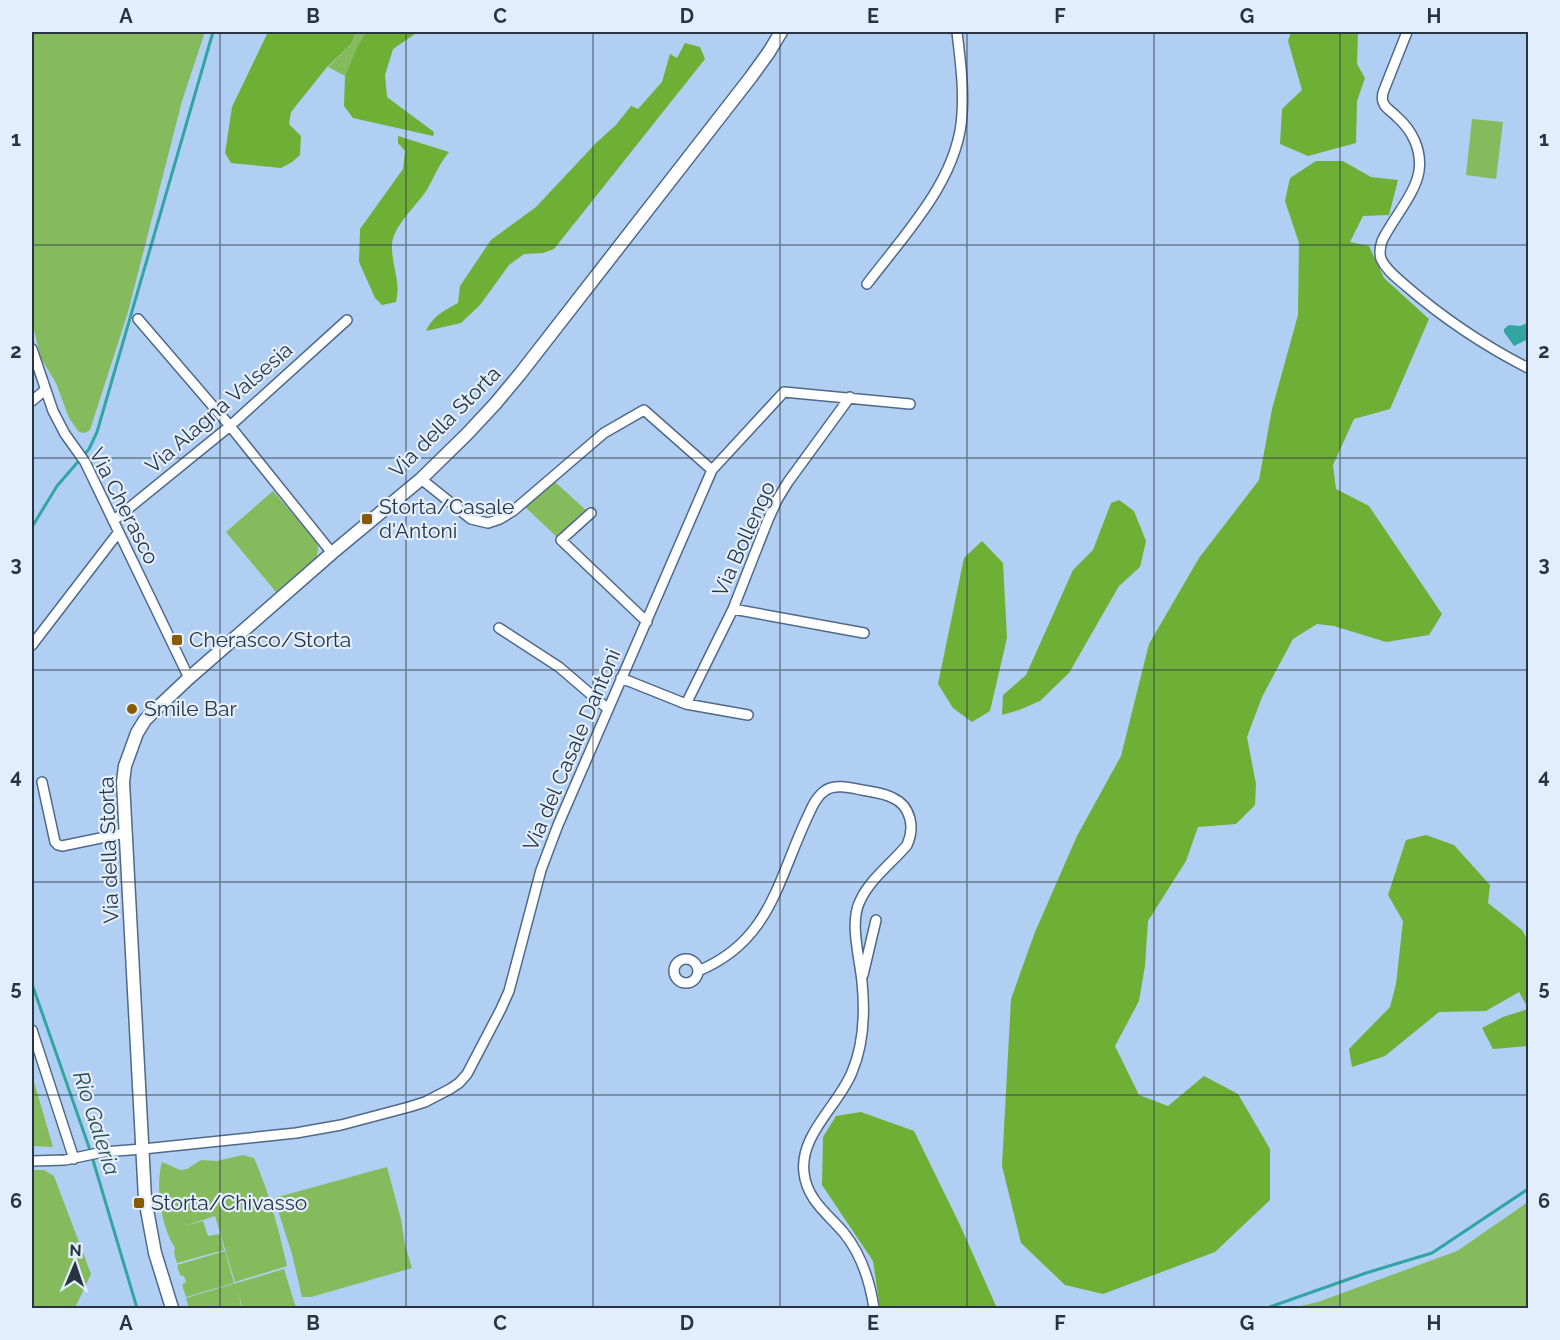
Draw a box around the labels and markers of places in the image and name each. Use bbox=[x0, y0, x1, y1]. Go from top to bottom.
place label: Storta/Casale d'Antoni bbox=[379, 494, 514, 543]
marker: Storta/Casale d'Antoni bbox=[360, 512, 374, 526]
place label: Cherasco/Storta bbox=[189, 627, 351, 652]
marker: Cherasco/Storta bbox=[170, 633, 184, 647]
place label: Smile Bar bbox=[144, 696, 237, 721]
marker: Smile Bar bbox=[125, 702, 139, 716]
place label: Storta/Chivasso bbox=[151, 1190, 307, 1215]
marker: Storta/Chivasso bbox=[132, 1196, 146, 1210]

